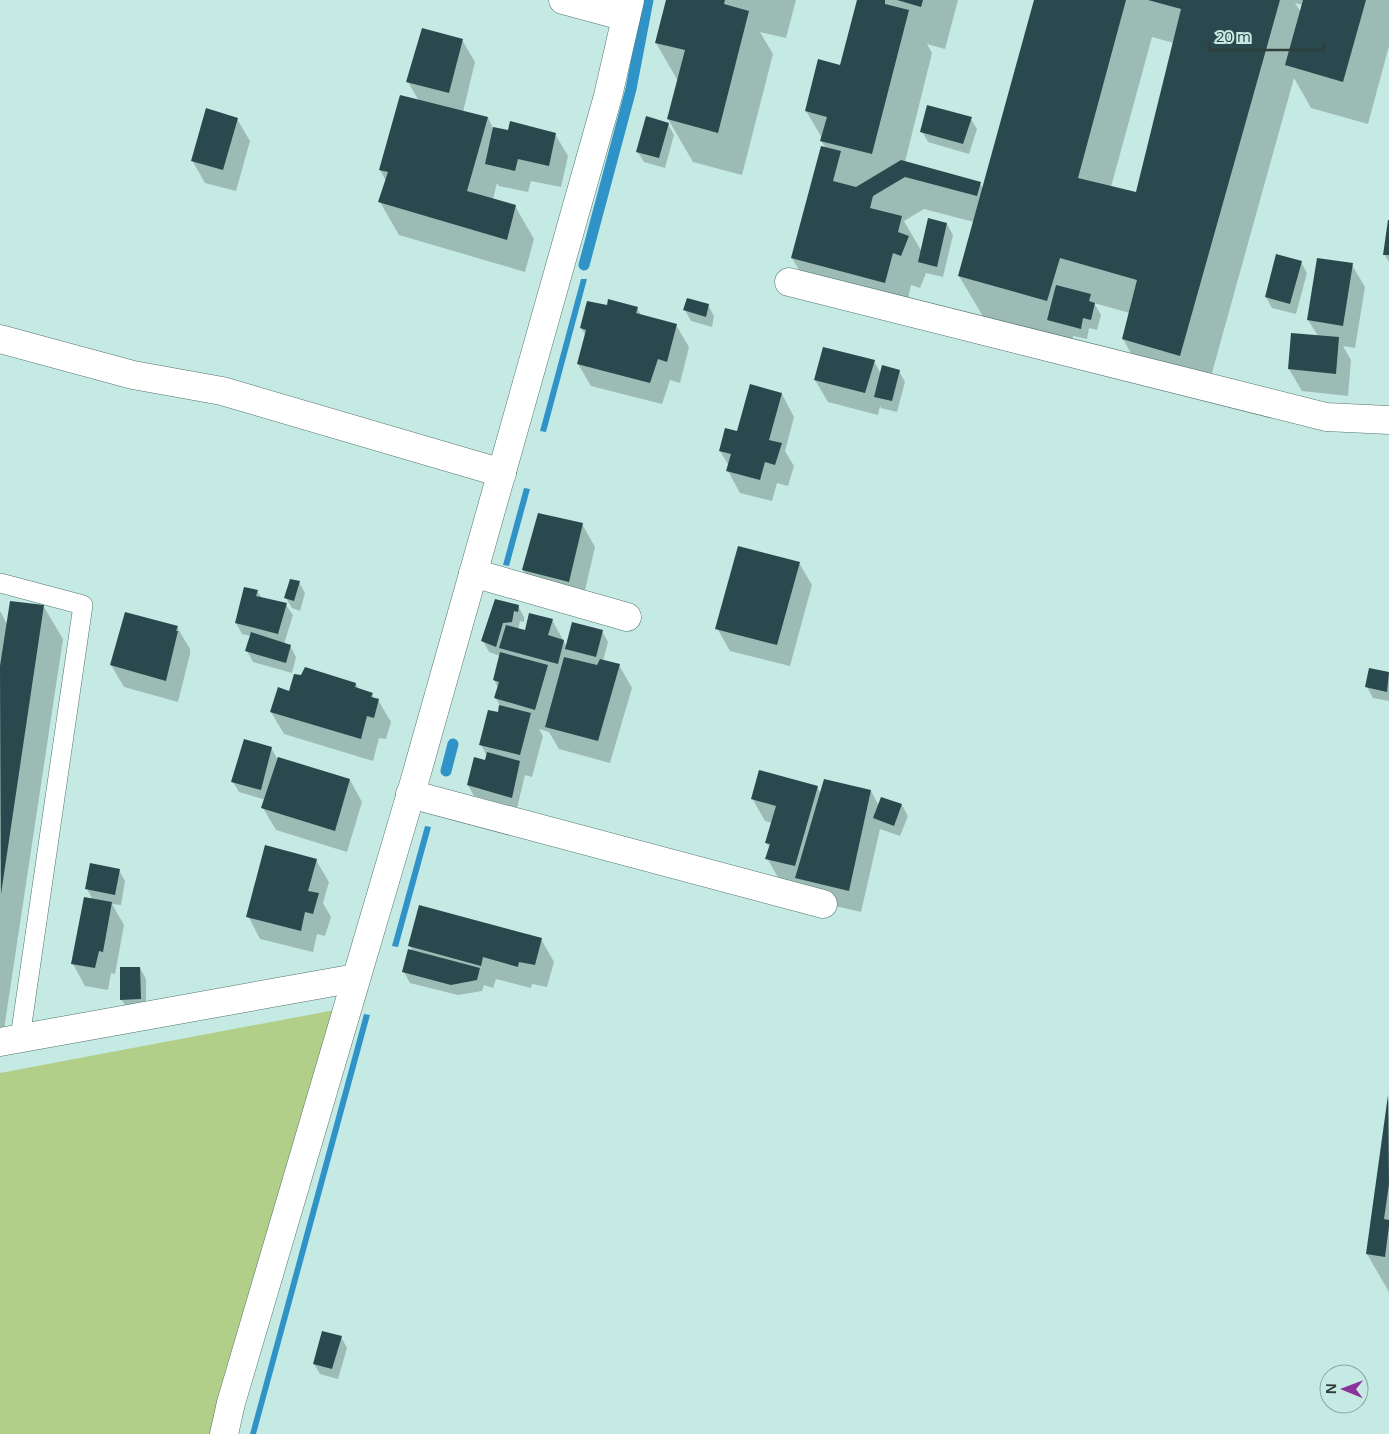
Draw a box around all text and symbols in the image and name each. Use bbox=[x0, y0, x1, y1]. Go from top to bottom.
scale bar bbox=[1209, 20, 1324, 52]
text: 20 m bbox=[1216, 26, 1251, 46]
north arrow bbox=[1319, 1364, 1369, 1414]
text: N bbox=[1321, 1383, 1340, 1395]

